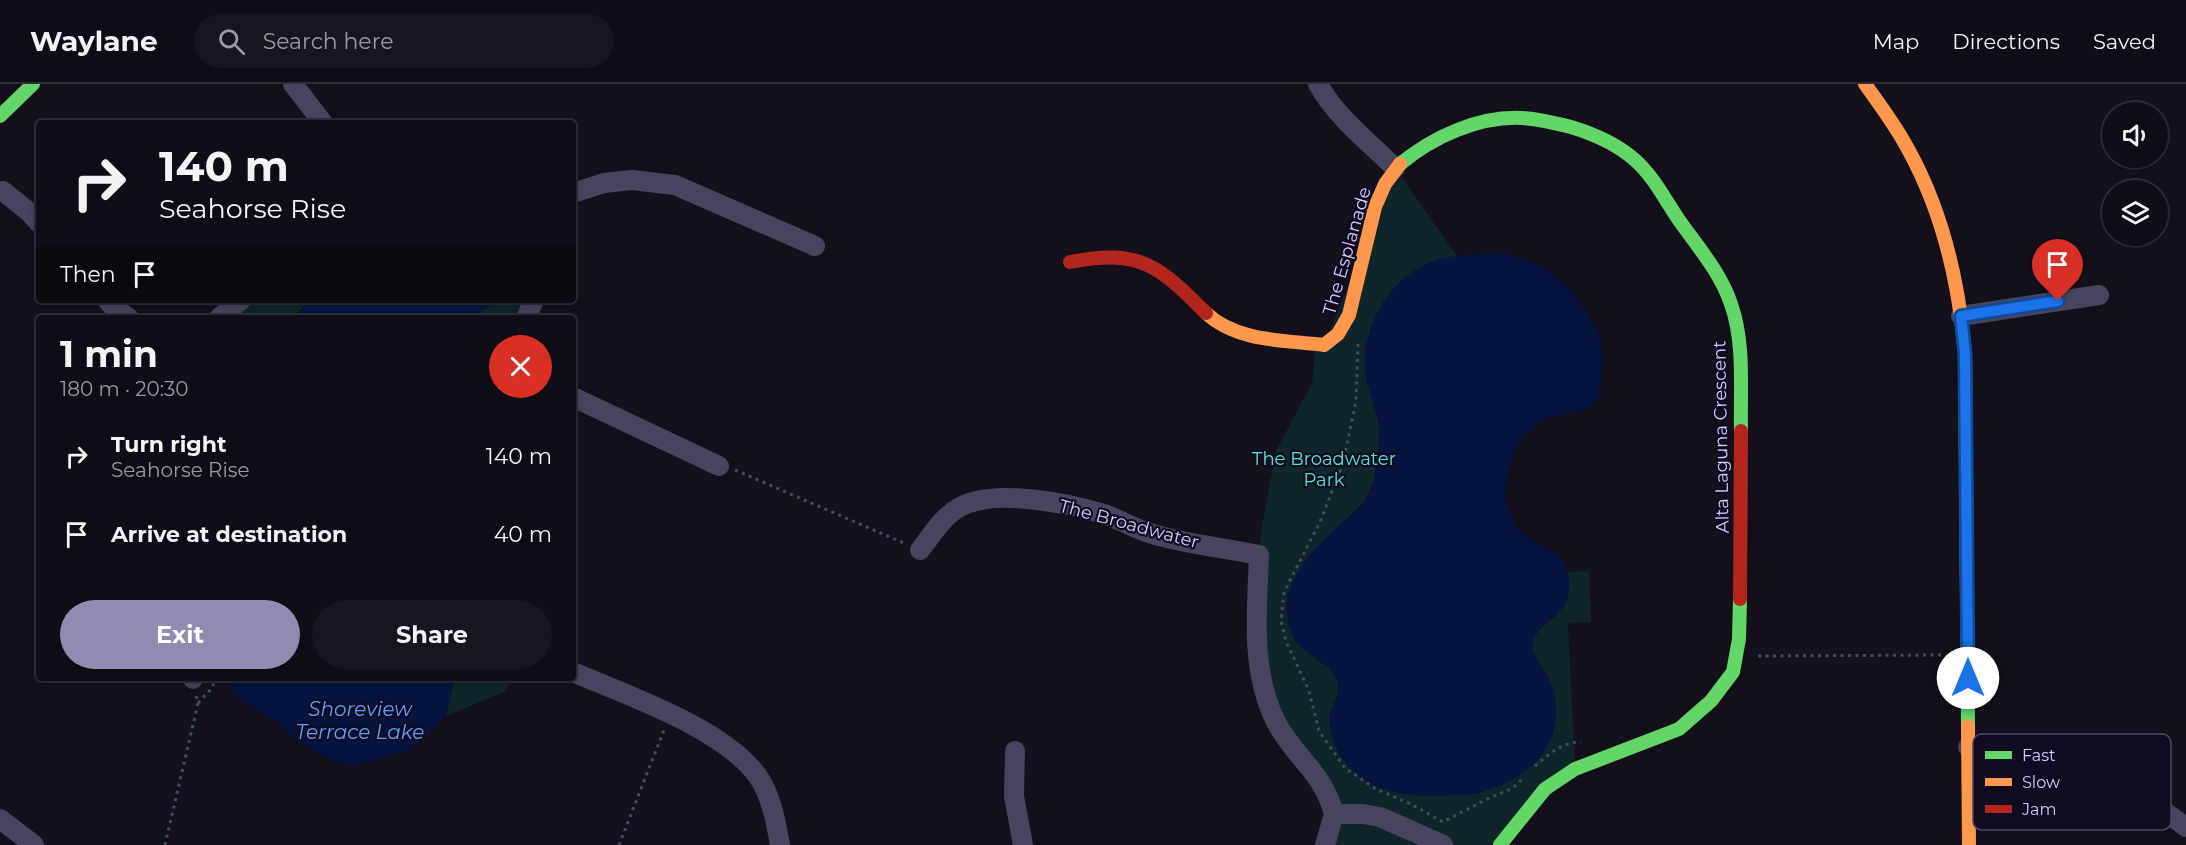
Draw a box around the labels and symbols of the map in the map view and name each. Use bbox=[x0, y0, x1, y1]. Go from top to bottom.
street label: The Esplanade bbox=[1318, 184, 1376, 318]
pin bbox=[2032, 239, 2083, 301]
street label: Alta Laguna Crescent bbox=[1708, 340, 1734, 534]
park label: The Broadwater Park bbox=[1252, 448, 1396, 491]
street label: The Broadwater bbox=[1057, 495, 1201, 553]
position arrow bbox=[1936, 646, 2000, 710]
water label: Shoreview Terrace Lake bbox=[296, 697, 424, 744]
legend bbox=[1973, 734, 2171, 830]
text: Fast bbox=[2022, 746, 2056, 765]
text: Slow bbox=[2022, 773, 2060, 792]
text: Jam bbox=[2021, 800, 2056, 819]

